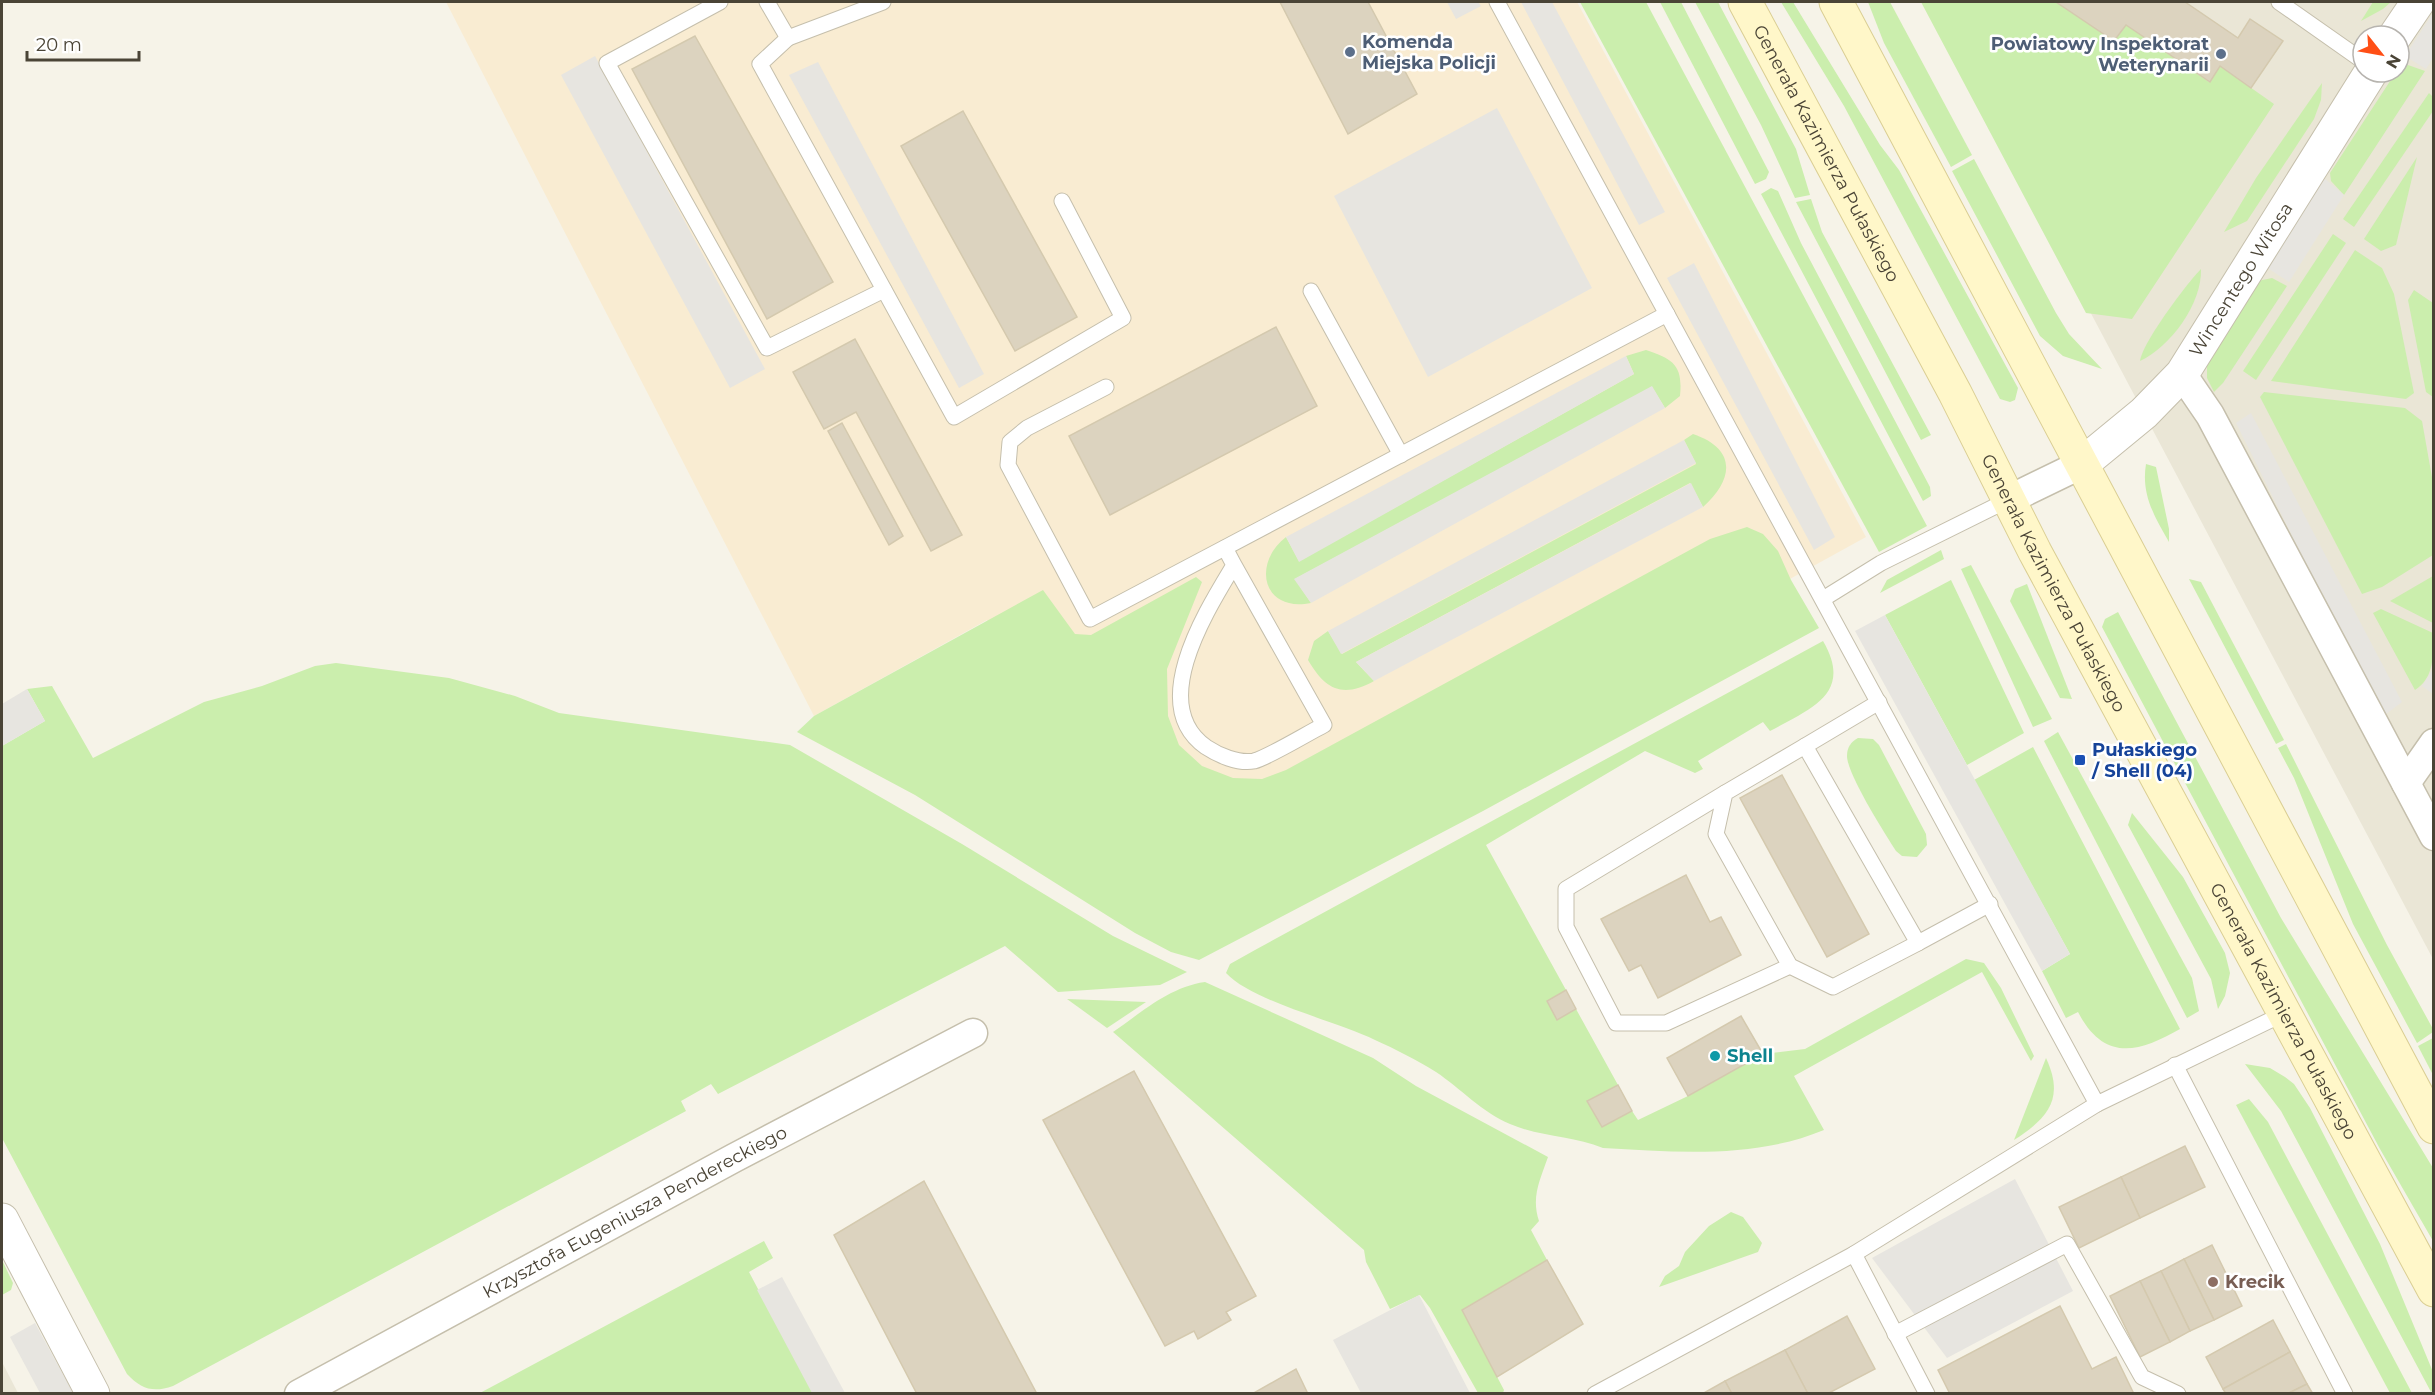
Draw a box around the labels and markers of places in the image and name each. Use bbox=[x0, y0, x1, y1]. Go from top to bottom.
place label: Komenda Miejska Policji bbox=[1362, 31, 1496, 74]
place label: Powiatowy Inspektorat Weterynarii bbox=[1991, 33, 2209, 76]
marker: Komenda Miejska Policji bbox=[1343, 45, 1357, 59]
marker: Powiatowy Inspektorat Weterynarii bbox=[2214, 47, 2228, 61]
place label: Pułaskiego / Shell (04) bbox=[2091, 739, 2197, 782]
marker: Pułaskiego / Shell (04) bbox=[2073, 753, 2087, 767]
place label: Shell bbox=[1727, 1045, 1773, 1067]
marker: Shell bbox=[1708, 1049, 1722, 1063]
place label: Krecik bbox=[2225, 1271, 2285, 1293]
marker: Krecik bbox=[2206, 1275, 2220, 1289]

